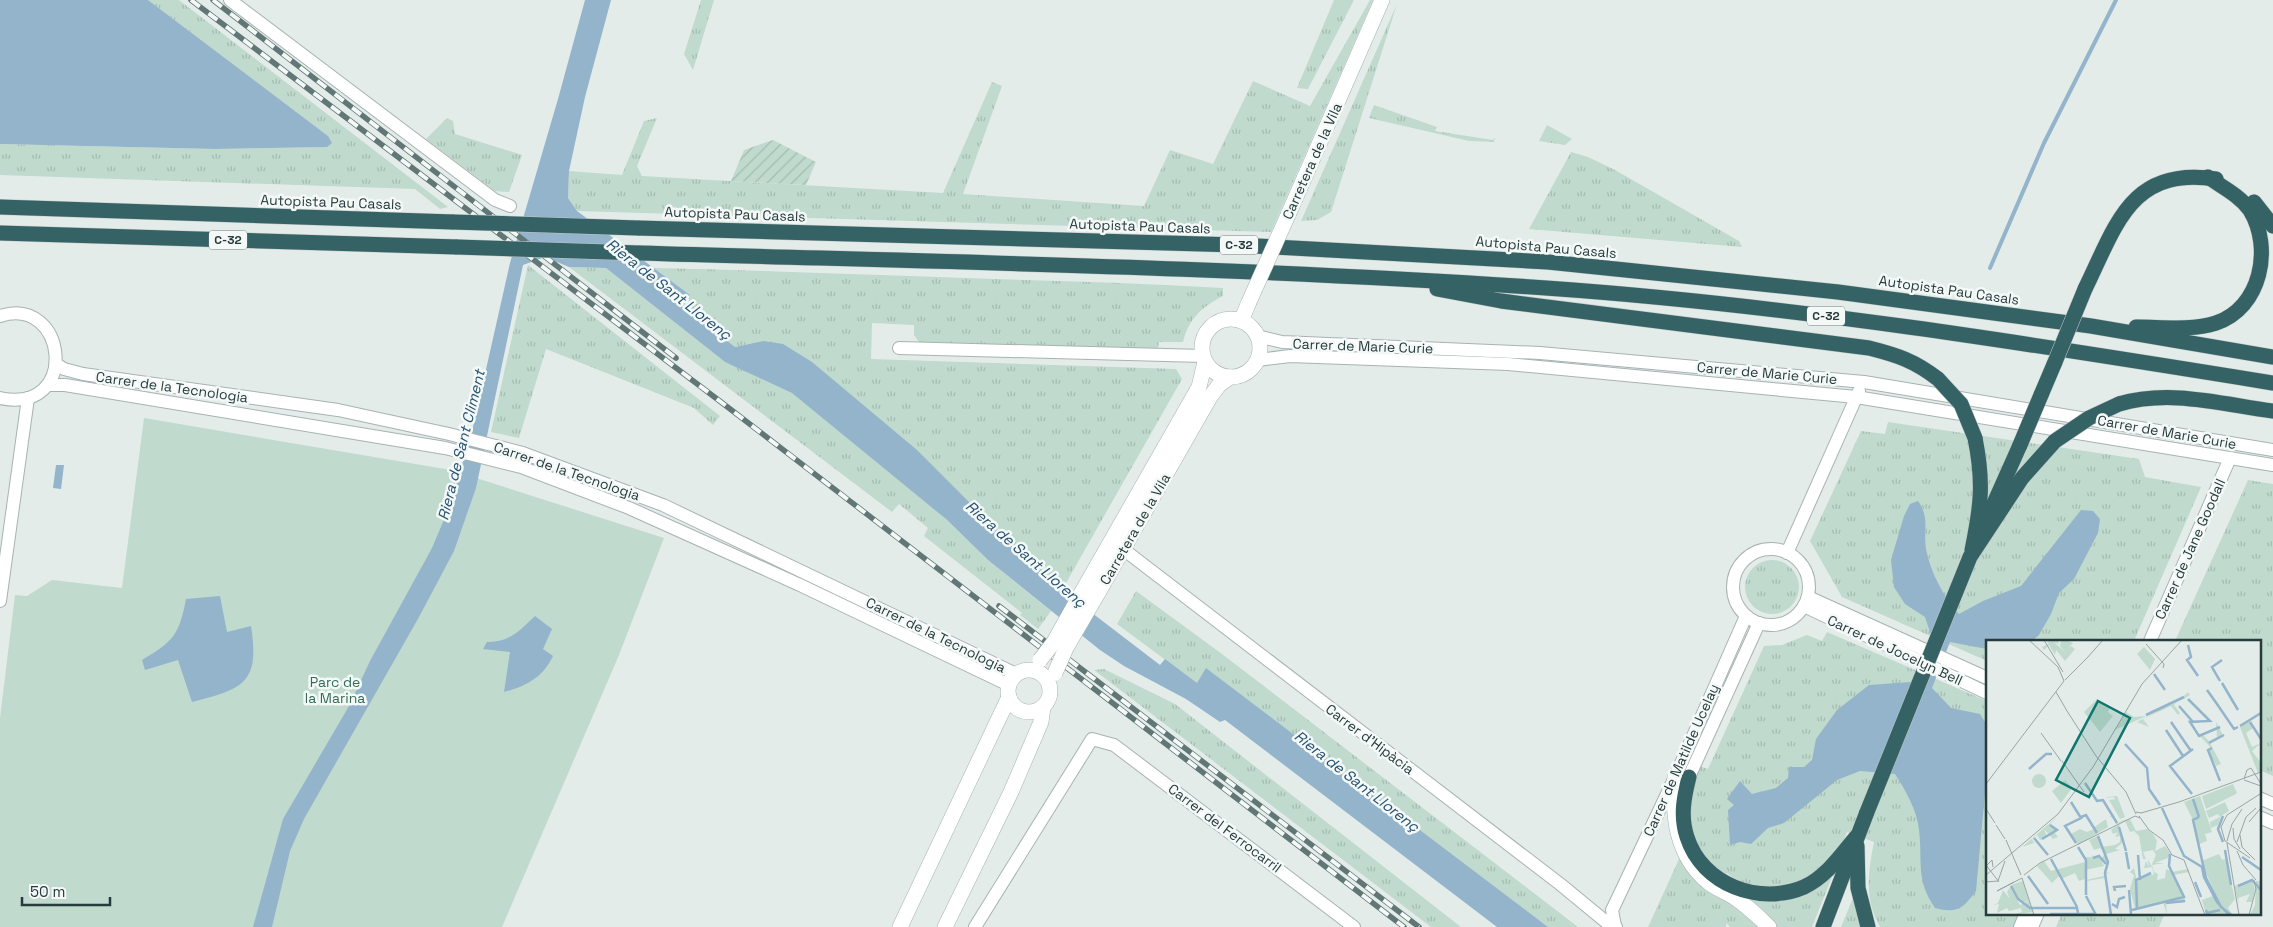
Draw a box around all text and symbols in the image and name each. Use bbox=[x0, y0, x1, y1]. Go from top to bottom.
street label: Carretera de la Vila bbox=[1278, 100, 1346, 222]
street label: Autopista Pau Casals bbox=[260, 191, 402, 213]
street label: Autopista Pau Casals bbox=[664, 203, 806, 225]
street label: Autopista Pau Casals bbox=[1069, 215, 1211, 237]
road number: C-32 bbox=[209, 230, 247, 250]
street label: Autopista Pau Casals bbox=[1475, 232, 1617, 262]
water label: Riera de Sant Llorenç bbox=[603, 234, 736, 344]
road number: C-32 bbox=[1220, 236, 1258, 254]
street label: Autopista Pau Casals bbox=[1878, 271, 2020, 309]
road number: C-32 bbox=[1807, 306, 1845, 326]
street label: Carrer de Marie Curie bbox=[1292, 335, 1434, 357]
street label: Carrer de Marie Curie bbox=[1696, 358, 1838, 388]
water label: Riera de Sant Climent bbox=[433, 366, 489, 522]
street label: Carrer de la Tecnologia bbox=[95, 367, 249, 407]
street label: Carrer de Marie Curie bbox=[2096, 411, 2238, 453]
street label: Carrer de la Tecnologia bbox=[492, 438, 642, 504]
street label: Carretera de la Vila bbox=[1096, 470, 1174, 588]
street label: Carrer de Jane Goodall bbox=[2151, 476, 2229, 622]
water label: Riera de Sant Llorenç bbox=[962, 497, 1091, 612]
street label: Carrer de la Tecnologia bbox=[863, 593, 1009, 677]
street label: Carrer de Jocelyn Bell bbox=[1824, 611, 1966, 689]
inset map bbox=[1986, 640, 2260, 914]
park label: Parc de la Marina bbox=[305, 673, 365, 707]
street label: Carrer de Matilde Ucelay bbox=[1639, 681, 1723, 839]
street label: Carrer d'Hipàcia bbox=[1322, 700, 1418, 778]
water label: Riera de Sant Llorenç bbox=[1291, 726, 1424, 836]
street label: Carrer del Ferrocarril bbox=[1165, 779, 1285, 877]
scale bar bbox=[22, 874, 110, 906]
text: 50 m bbox=[30, 882, 65, 901]

